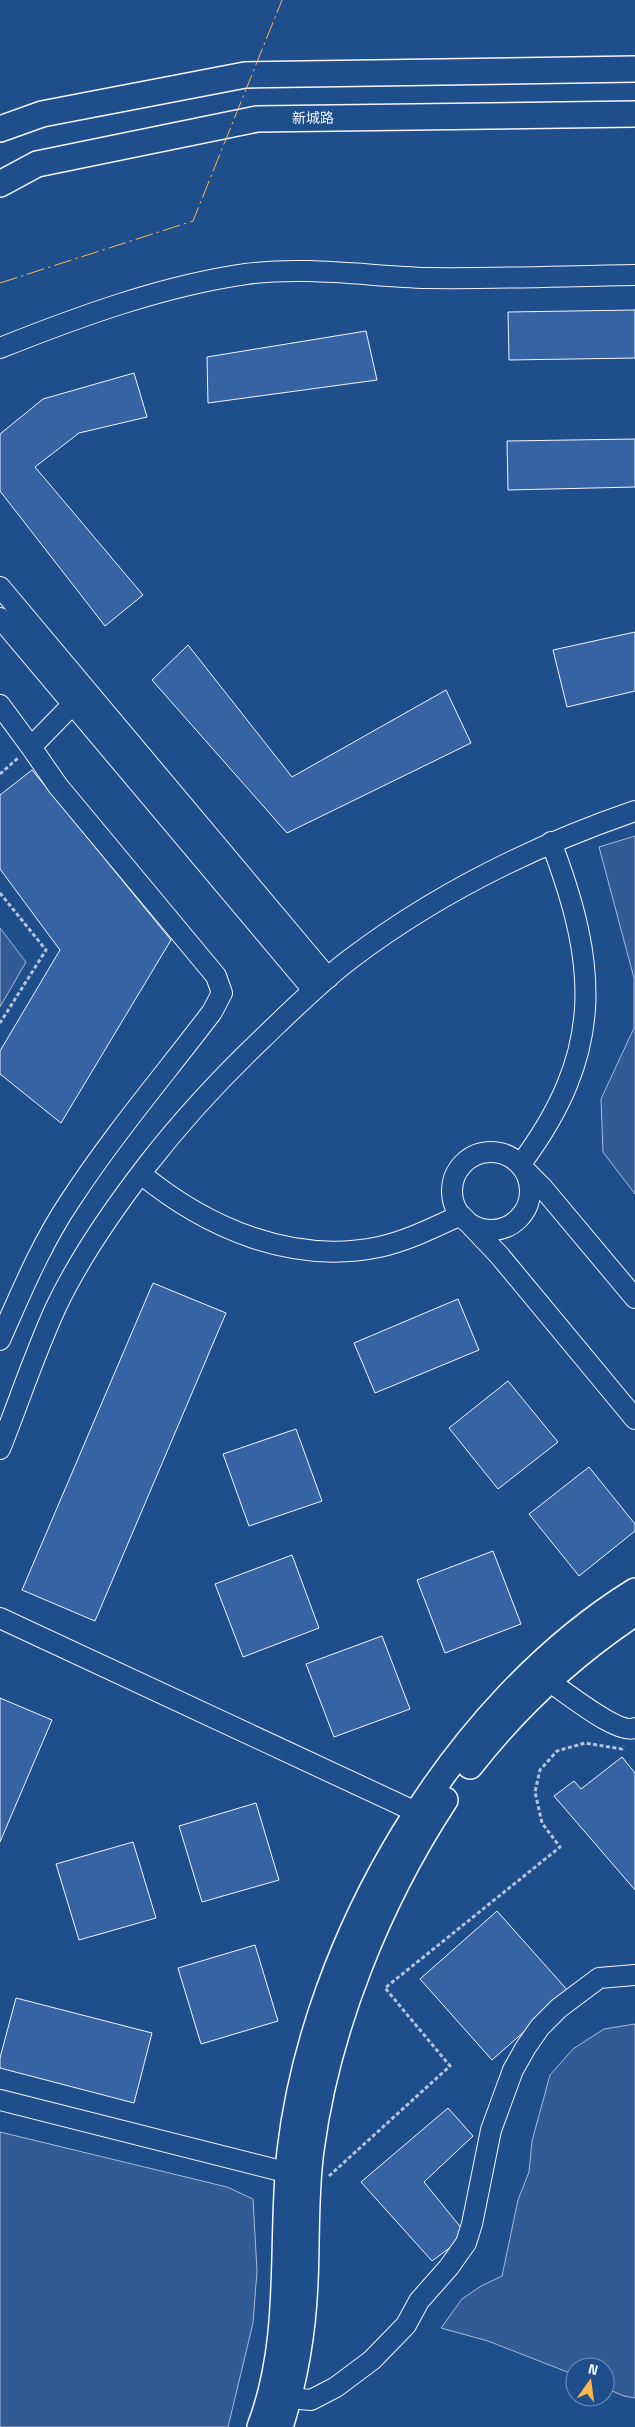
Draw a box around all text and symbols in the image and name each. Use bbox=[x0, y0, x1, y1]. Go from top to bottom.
street label: 新城路 bbox=[292, 107, 334, 128]
north arrow bbox=[565, 2357, 615, 2407]
text: N bbox=[586, 2358, 601, 2380]

